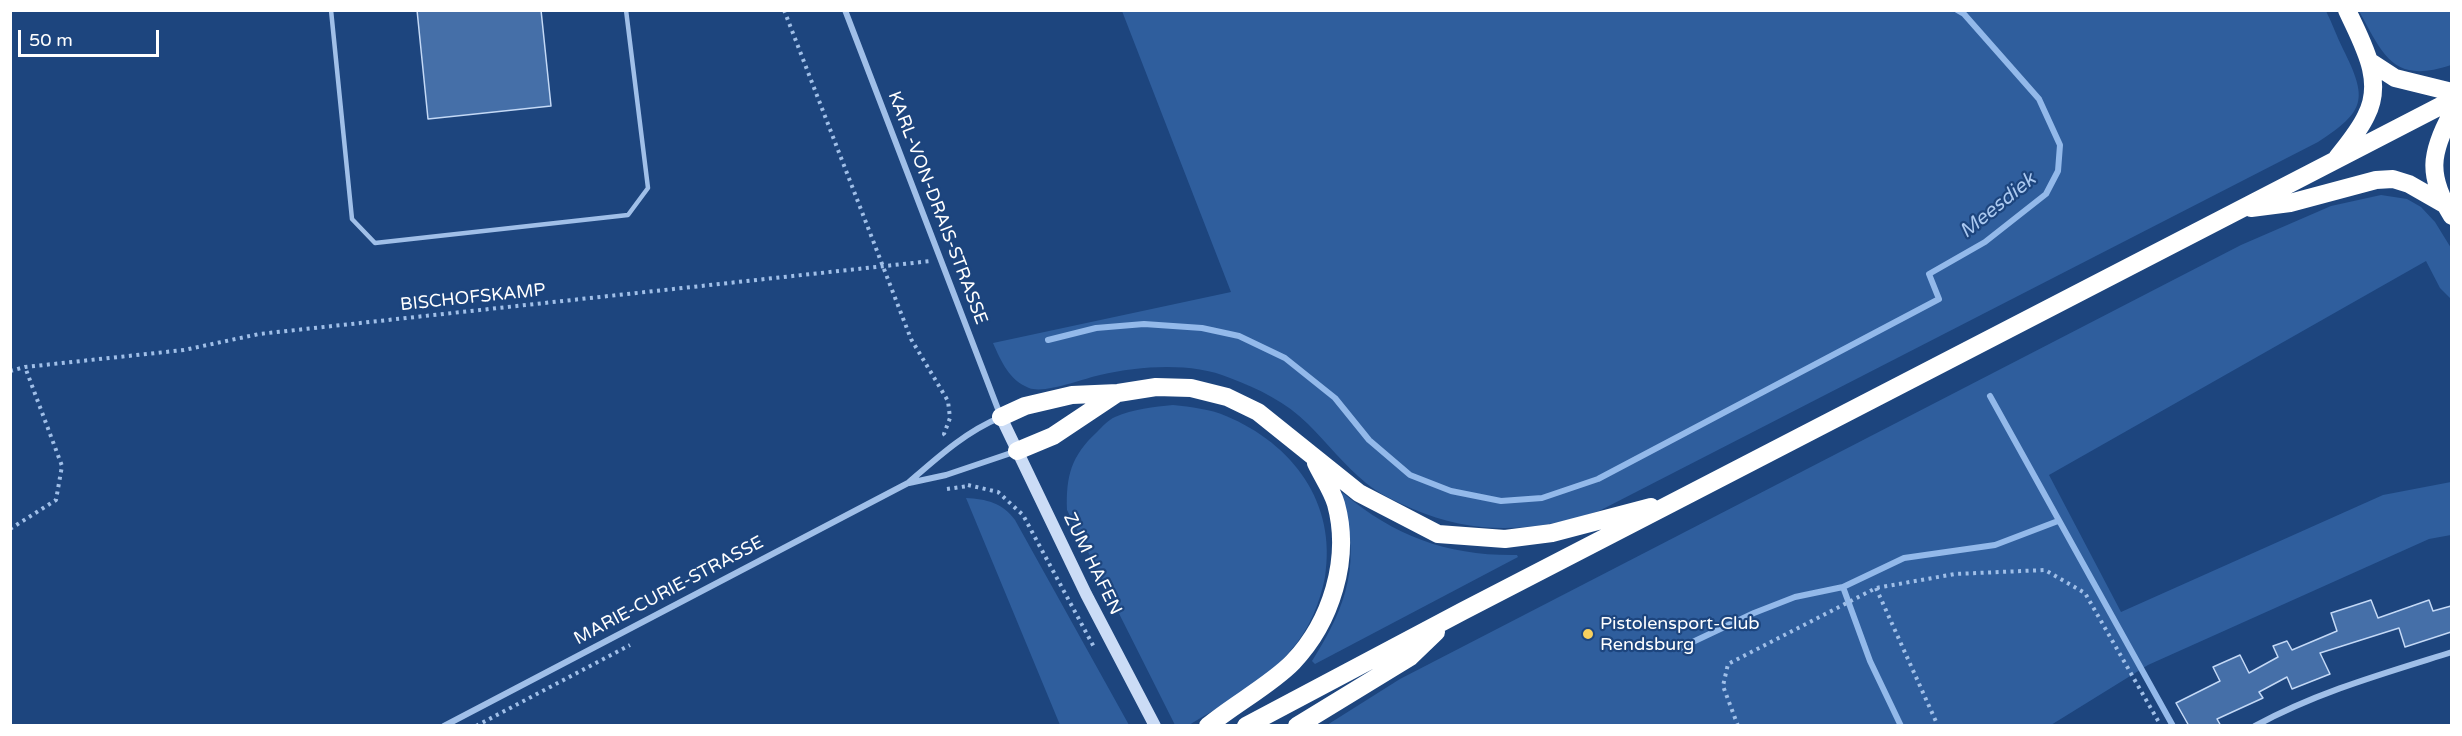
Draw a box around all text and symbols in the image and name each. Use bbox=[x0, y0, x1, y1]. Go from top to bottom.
scale bar bbox=[21, 18, 162, 56]
text: 50 m bbox=[29, 29, 73, 51]
street label: KARL-VON-DRAIS-STRASSE bbox=[882, 88, 992, 328]
water label: Meesdiek bbox=[1955, 168, 2041, 244]
street label: BISCHOFSKAMP bbox=[399, 280, 547, 316]
street label: ZUM HAFEN bbox=[1058, 509, 1126, 619]
street label: MARIE-CURIE-STRASSE bbox=[571, 532, 767, 650]
place label: Pistolensport-Club Rendsburg bbox=[1600, 613, 1760, 656]
marker: Pistolensport-Club Rendsburg bbox=[1581, 627, 1595, 641]

